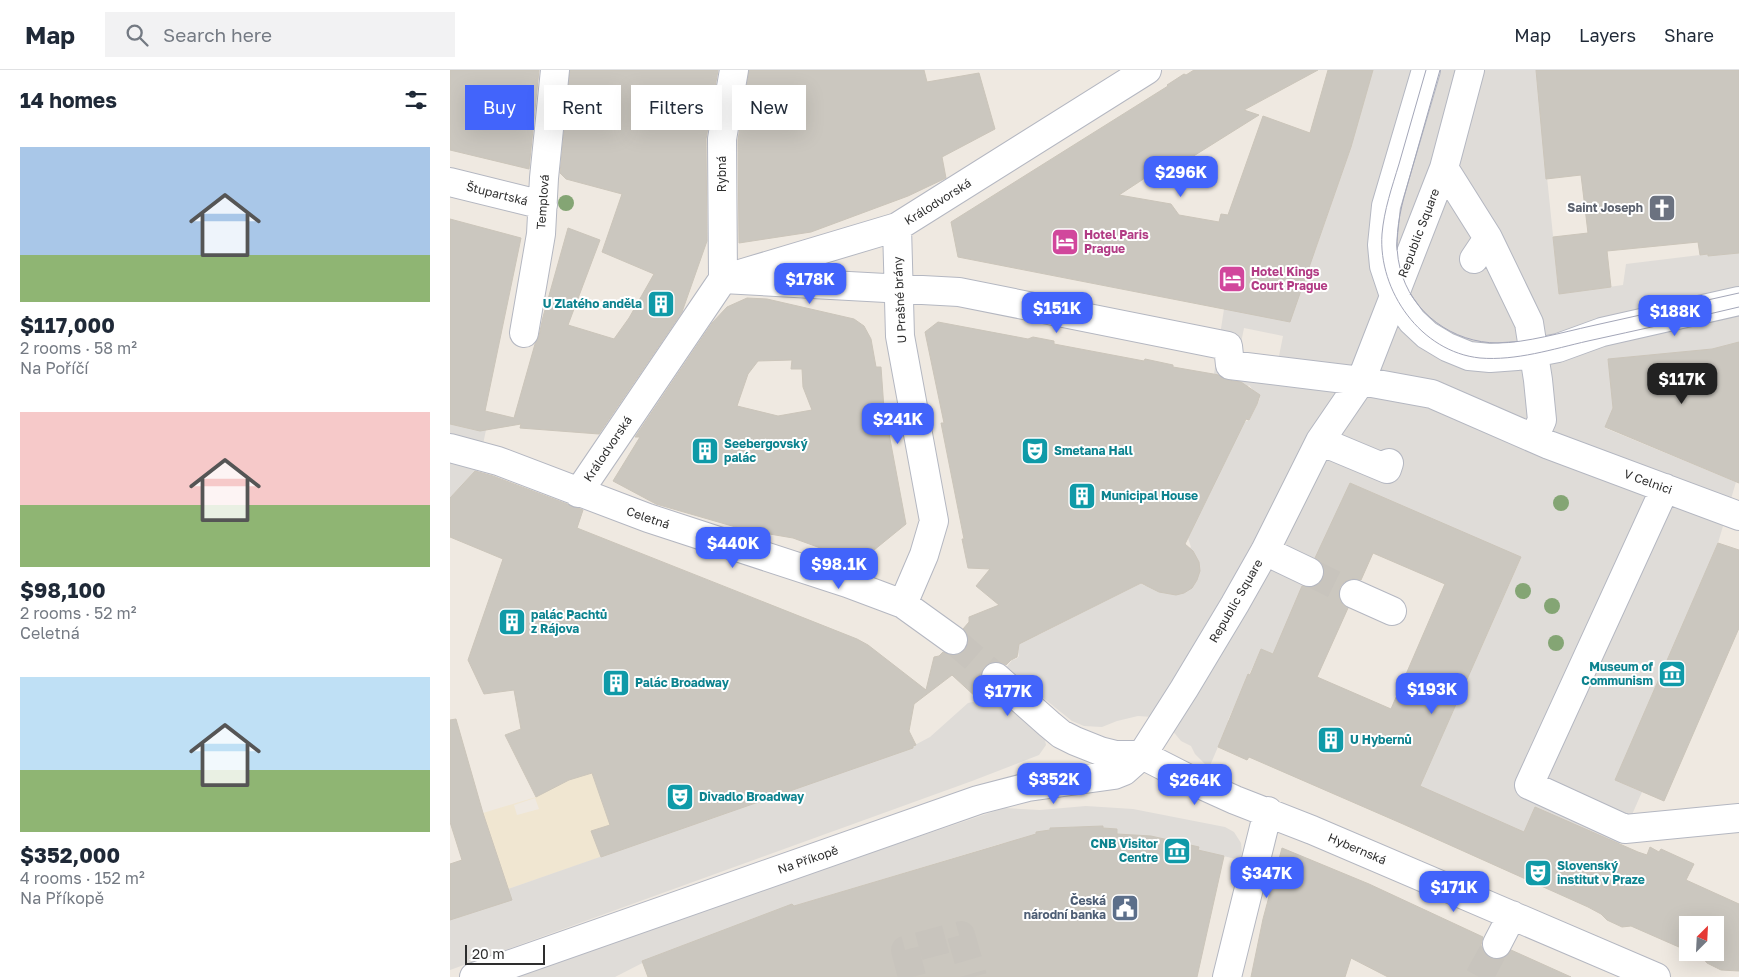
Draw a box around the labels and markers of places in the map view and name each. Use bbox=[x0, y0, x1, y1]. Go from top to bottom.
pin: $296K bbox=[1146, 156, 1216, 198]
church icon: Saint Joseph bbox=[1647, 193, 1677, 223]
place label: Saint Joseph bbox=[1567, 200, 1643, 215]
hotel icon: Hotel Paris Prague bbox=[1050, 227, 1080, 257]
place label: Hotel Paris Prague bbox=[1084, 227, 1149, 256]
pin: $178K bbox=[775, 262, 845, 305]
hotel icon: Hotel Kings Court Prague bbox=[1217, 264, 1247, 294]
place label: Hotel Kings Court Prague bbox=[1251, 264, 1328, 293]
building icon: U Zlatého anděla bbox=[646, 289, 676, 319]
pin: $151K bbox=[1022, 292, 1092, 334]
pin: $188K bbox=[1640, 294, 1710, 337]
place label: U Zlatého anděla bbox=[543, 296, 642, 311]
pin: $117K bbox=[1647, 362, 1717, 405]
pin: $241K bbox=[863, 402, 933, 445]
building icon: Seebergovský palác bbox=[690, 436, 720, 466]
place label: Seebergovský palác bbox=[724, 436, 808, 465]
theatre icon: Smetana Hall bbox=[1020, 436, 1050, 466]
place label: Smetana Hall bbox=[1054, 443, 1133, 458]
building icon: Municipal House bbox=[1067, 481, 1097, 511]
place label: Municipal House bbox=[1101, 488, 1198, 503]
pin: $440K bbox=[698, 526, 768, 569]
pin: $98.1K bbox=[798, 548, 880, 590]
building icon: palác Pachtů z Rájova bbox=[497, 607, 527, 637]
place label: palác Pachtů z Rájova bbox=[531, 607, 607, 636]
place label: Museum of Communism bbox=[1581, 659, 1654, 688]
museum icon: Museum of Communism bbox=[1657, 659, 1687, 689]
building icon: Palác Broadway bbox=[601, 668, 631, 698]
pin: $193K bbox=[1397, 672, 1467, 715]
pin: $177K bbox=[973, 674, 1043, 717]
place label: Palác Broadway bbox=[635, 675, 730, 690]
building icon: U Hybernů bbox=[1316, 725, 1346, 755]
place label: U Hybernů bbox=[1350, 732, 1412, 747]
pin: $352K bbox=[1019, 762, 1089, 805]
pin: $264K bbox=[1160, 764, 1230, 806]
theatre icon: Divadlo Broadway bbox=[665, 782, 695, 812]
place label: Divadlo Broadway bbox=[699, 789, 805, 804]
place label: CNB Visitor Centre bbox=[1090, 836, 1158, 865]
museum icon: CNB Visitor Centre bbox=[1162, 836, 1192, 866]
pin: $347K bbox=[1232, 856, 1302, 899]
theatre icon: Slovenský institut v Praze bbox=[1523, 858, 1553, 888]
place label: Slovenský institut v Praze bbox=[1557, 858, 1645, 887]
pin: $171K bbox=[1419, 870, 1489, 913]
place label: Česká národní banka bbox=[1024, 893, 1106, 922]
public building icon: Česká národní banka bbox=[1110, 893, 1140, 923]

